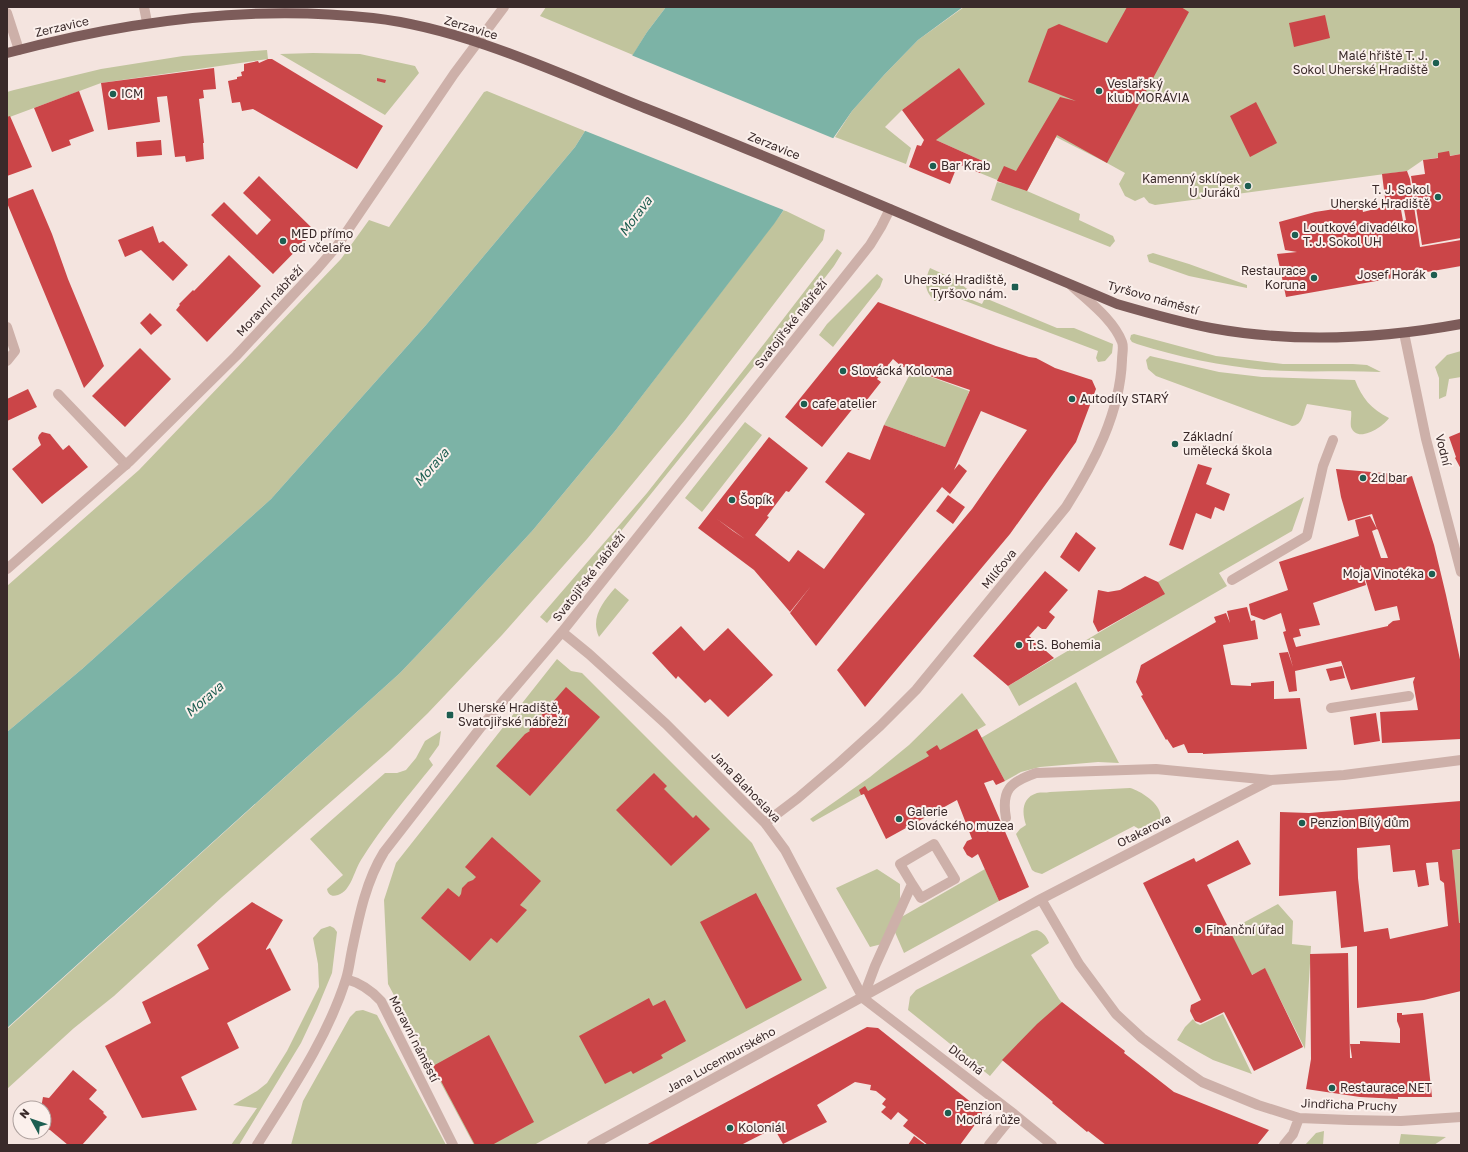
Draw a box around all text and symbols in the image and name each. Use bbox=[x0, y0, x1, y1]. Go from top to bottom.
street label: Zerzavice bbox=[443, 12, 500, 43]
street label: Zerzavice bbox=[33, 13, 90, 40]
place label: Malé hřiště T. J. Sokol Uherské Hradiště bbox=[1293, 48, 1428, 77]
marker: Malé hřiště T. J. Sokol Uherské Hradiště bbox=[1431, 58, 1441, 68]
place label: Veslařský klub MORÁVIA bbox=[1107, 76, 1189, 105]
place label: ICM bbox=[121, 86, 143, 101]
marker: Veslařský klub MORÁVIA bbox=[1094, 86, 1104, 96]
marker: ICM bbox=[108, 89, 118, 99]
street label: Zerzavice bbox=[746, 128, 802, 163]
place label: Bar Krab bbox=[941, 158, 991, 173]
marker: Bar Krab bbox=[928, 161, 938, 171]
place label: Kamenný sklípek U Juráků bbox=[1142, 171, 1240, 200]
marker: Kamenný sklípek U Juráků bbox=[1243, 181, 1253, 191]
place label: T. J. Sokol Uherské Hradiště bbox=[1330, 182, 1430, 211]
marker: T. J. Sokol Uherské Hradiště bbox=[1433, 192, 1443, 202]
water label: Morava bbox=[615, 193, 655, 239]
place label: Loutkové divadélko T. J. Sokol UH bbox=[1303, 220, 1415, 249]
place label: MED přímo od včelaře bbox=[291, 226, 353, 255]
marker: Loutkové divadélko T. J. Sokol UH bbox=[1290, 230, 1300, 240]
marker: MED přímo od včelaře bbox=[278, 236, 288, 246]
street label: Moravní nábřeží bbox=[233, 262, 307, 339]
place label: Restaurace Koruna bbox=[1241, 263, 1306, 292]
place label: Josef Horák bbox=[1357, 267, 1426, 282]
marker: Josef Horák bbox=[1429, 270, 1439, 280]
place label: Uherské Hradiště, Tyršovo nám. bbox=[904, 272, 1007, 301]
marker: Restaurace Koruna bbox=[1309, 273, 1319, 283]
street label: Svatojiřské nábřeží bbox=[751, 275, 831, 371]
street label: Tyršovo náměstí bbox=[1106, 277, 1201, 318]
marker: Uherské Hradiště, Tyršovo nám. bbox=[1010, 282, 1020, 292]
place label: Slovácká Kolovna bbox=[851, 363, 952, 378]
marker: Slovácká Kolovna bbox=[838, 366, 848, 376]
place label: Autodíly STARÝ bbox=[1080, 391, 1169, 406]
marker: Autodíly STARÝ bbox=[1067, 394, 1077, 404]
place label: cafe atelier bbox=[812, 396, 877, 411]
marker: cafe atelier bbox=[799, 399, 809, 409]
place label: Základní umělecká škola bbox=[1183, 429, 1272, 458]
street label: Vodní bbox=[1432, 432, 1455, 468]
marker: Základní umělecká škola bbox=[1170, 439, 1180, 449]
water label: Morava bbox=[410, 444, 452, 489]
place label: 2d bar bbox=[1371, 470, 1408, 485]
marker: 2d bar bbox=[1358, 473, 1368, 483]
place label: Šopík bbox=[740, 492, 773, 507]
marker: Šopík bbox=[727, 495, 737, 505]
street label: Svatojiřské nábřeží bbox=[549, 528, 629, 624]
street label: Milíčova bbox=[978, 546, 1019, 592]
place label: Moja Vinotéka bbox=[1342, 566, 1424, 581]
marker: Moja Vinotéka bbox=[1427, 569, 1437, 579]
place label: T.S. Bohemia bbox=[1027, 637, 1101, 652]
marker: T.S. Bohemia bbox=[1014, 640, 1024, 650]
water label: Morava bbox=[182, 678, 227, 720]
place label: Uherské Hradiště, Svatojiřské nábřeží bbox=[458, 700, 568, 729]
marker: Uherské Hradiště, Svatojiřské nábřeží bbox=[445, 710, 455, 720]
street label: Jana Blahoslava bbox=[708, 748, 784, 826]
place label: Galerie Slováckého muzea bbox=[907, 804, 1014, 833]
street label: Otakarova bbox=[1114, 811, 1173, 851]
marker: Galerie Slováckého muzea bbox=[894, 814, 904, 824]
place label: Penzion Bílý dům bbox=[1310, 815, 1409, 830]
marker: Penzion Bílý dům bbox=[1297, 818, 1307, 828]
place label: Finanční úřad bbox=[1206, 922, 1284, 937]
marker: Finanční úřad bbox=[1193, 925, 1203, 935]
street label: Moravní náměstí bbox=[386, 993, 443, 1085]
street label: Jana Lucemburského bbox=[664, 1023, 778, 1096]
street label: Dlouhá bbox=[946, 1041, 987, 1078]
place label: Restaurace NET bbox=[1340, 1080, 1433, 1095]
marker: Restaurace NET bbox=[1327, 1083, 1337, 1093]
street label: Jindřicha Pruchy bbox=[1301, 1095, 1398, 1114]
place label: Penzion Modrá růže bbox=[956, 1098, 1020, 1127]
north arrow bbox=[12, 1100, 52, 1140]
text: N bbox=[16, 1106, 32, 1121]
marker: Penzion Modrá růže bbox=[943, 1108, 953, 1118]
place label: Koloniál bbox=[738, 1120, 786, 1135]
marker: Koloniál bbox=[725, 1123, 735, 1133]

